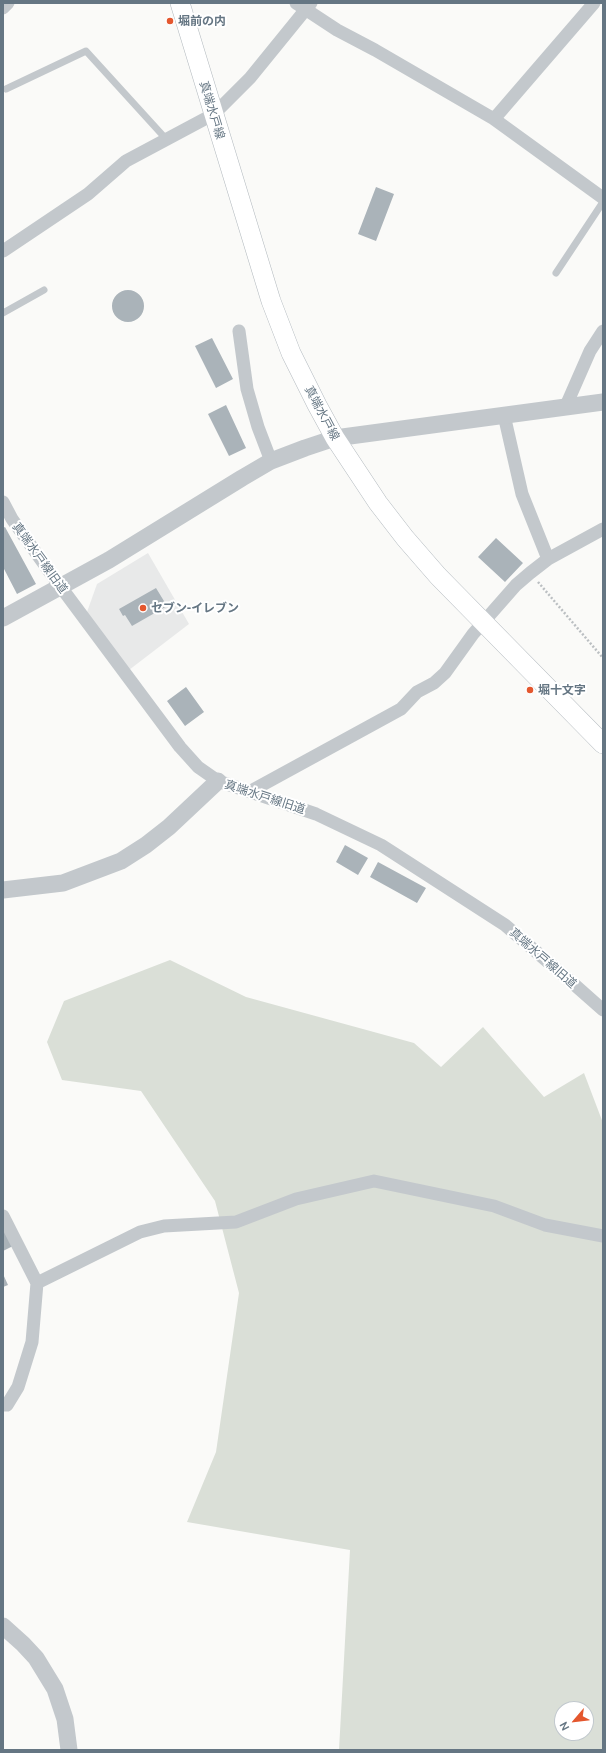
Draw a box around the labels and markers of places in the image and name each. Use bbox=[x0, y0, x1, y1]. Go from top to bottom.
place label: 堀前の内 bbox=[178, 14, 226, 28]
marker: 堀前の内 bbox=[165, 16, 175, 26]
place label: セブン-イレブン bbox=[151, 601, 239, 615]
marker: セブン-イレブン bbox=[138, 603, 148, 613]
place label: 堀十文字 bbox=[538, 683, 586, 697]
marker: 堀十文字 bbox=[525, 685, 535, 695]

